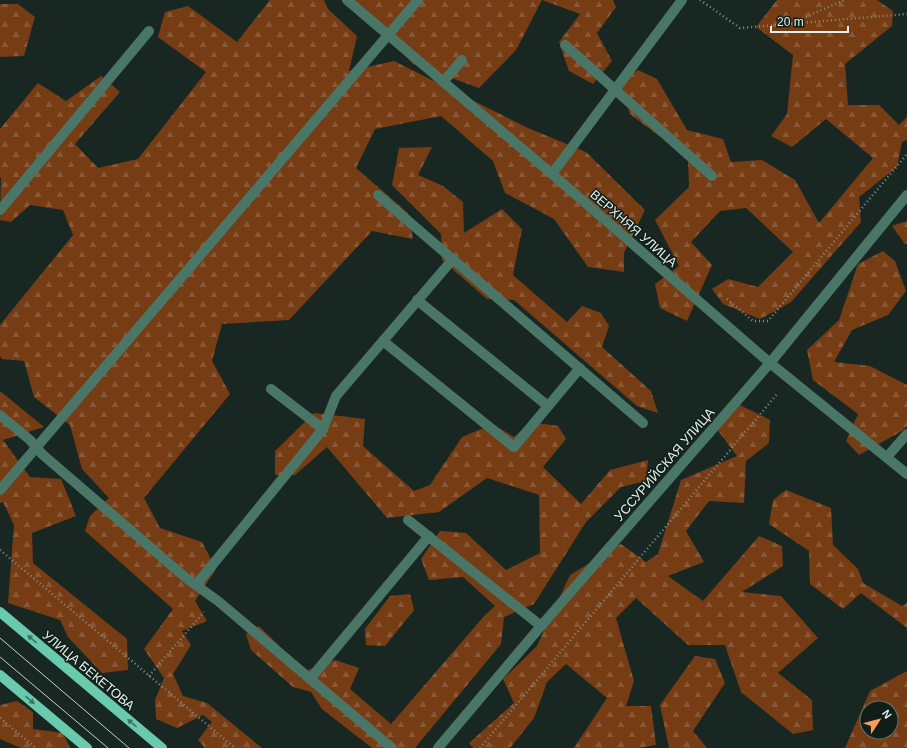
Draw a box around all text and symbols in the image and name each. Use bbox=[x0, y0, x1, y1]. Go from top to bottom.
scale bar bbox=[771, 8, 848, 34]
text: 20 m bbox=[777, 15, 804, 29]
street label: ВЕРХНЯЯ УЛИЦА bbox=[587, 187, 680, 270]
street label: УССУРИЙСКАЯ УЛИЦА bbox=[611, 405, 718, 524]
street label: УЛИЦА БЕКЕТОВА bbox=[40, 628, 138, 713]
one-way arrow bbox=[27, 635, 38, 644]
one-way arrow bbox=[24, 695, 35, 704]
north arrow bbox=[859, 700, 899, 740]
text: N bbox=[880, 707, 894, 721]
one-way arrow bbox=[126, 718, 137, 727]

